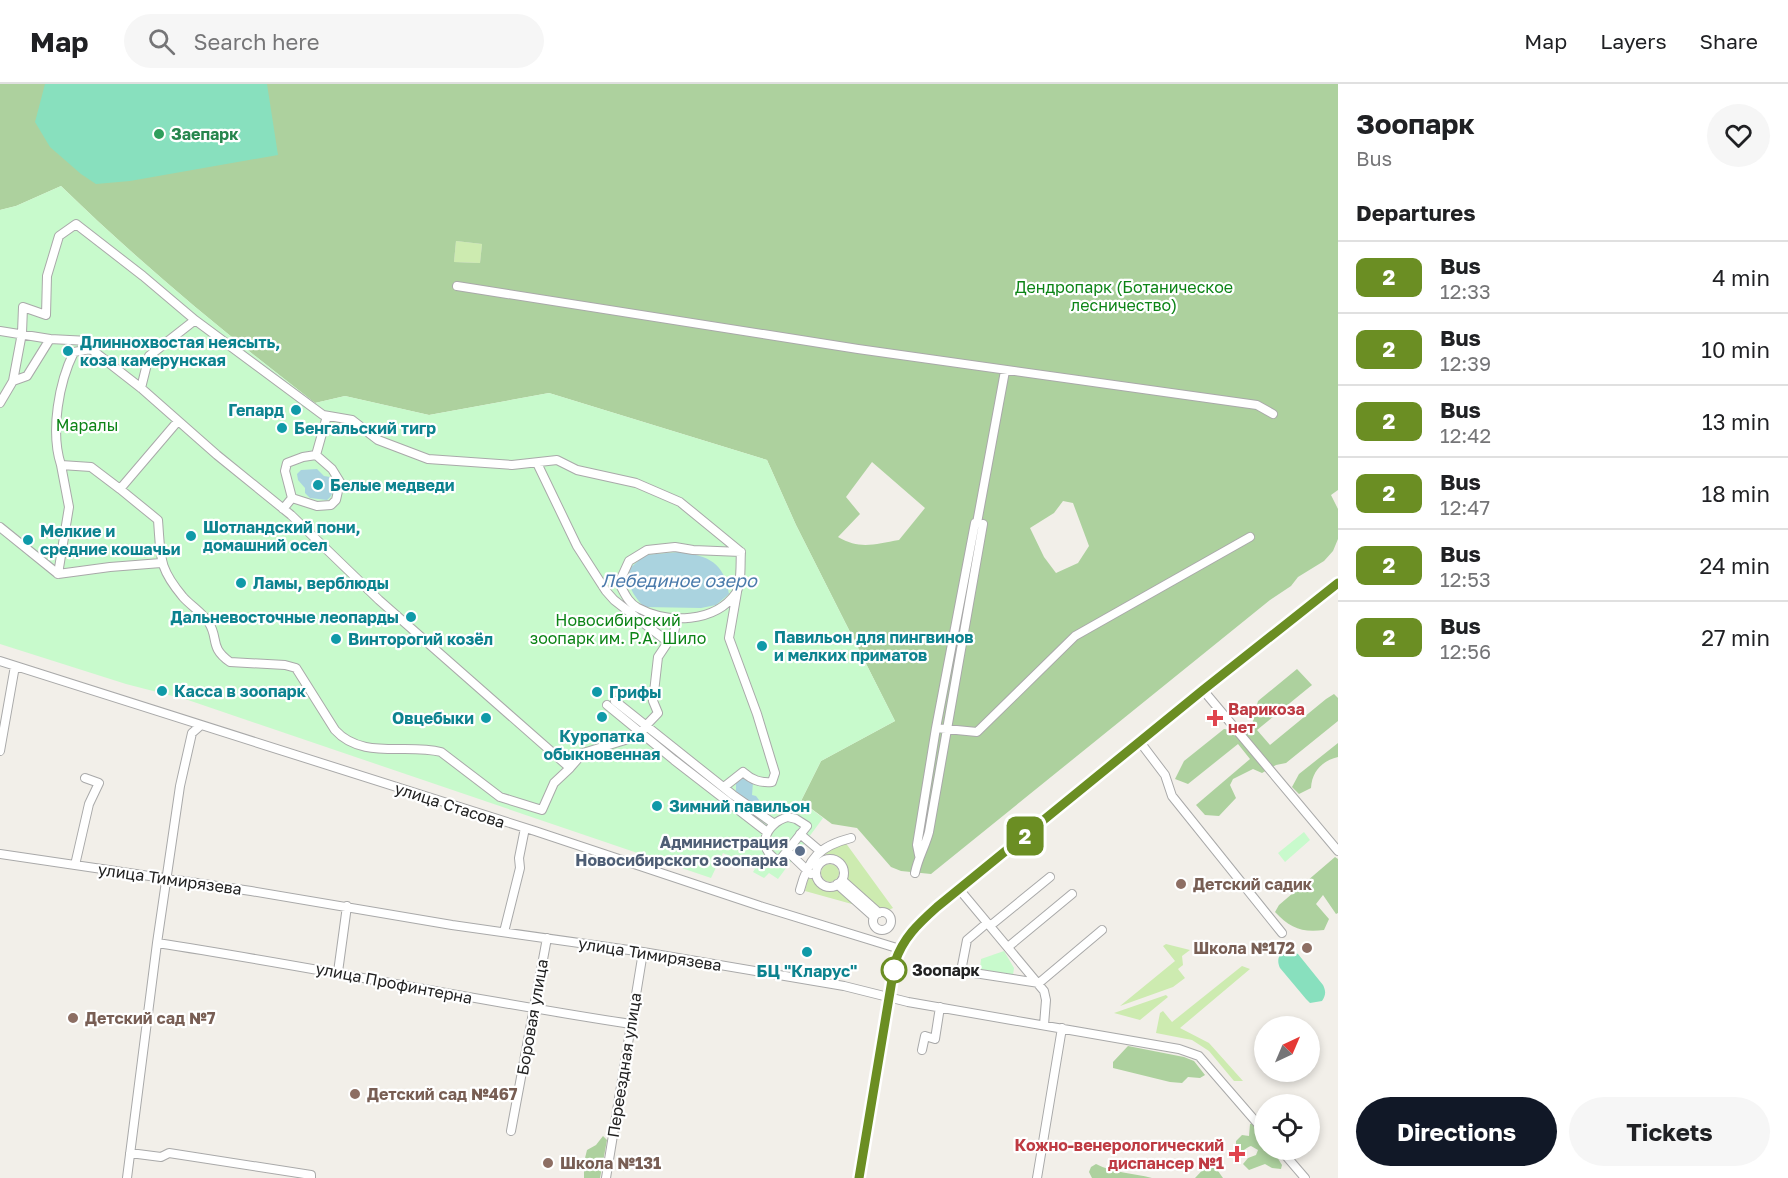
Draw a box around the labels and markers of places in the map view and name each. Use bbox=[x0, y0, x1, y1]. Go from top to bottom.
place label: Заепарк bbox=[171, 124, 239, 144]
marker: Заепарк bbox=[152, 127, 166, 141]
place label: Длиннохвостая неясыть, коза камерунская bbox=[80, 332, 280, 370]
marker: Длиннохвостая неясыть, коза камерунская bbox=[61, 344, 75, 358]
place label: Гепард bbox=[228, 400, 284, 420]
marker: Гепард bbox=[289, 403, 303, 417]
place label: Бенгальский тигр bbox=[294, 418, 436, 438]
marker: Бенгальский тигр bbox=[275, 421, 289, 435]
place label: Белые медведи bbox=[330, 475, 455, 495]
marker: Белые медведи bbox=[311, 478, 325, 492]
place label: Шотландский пони, домашний осел bbox=[203, 517, 361, 555]
place label: Мелкие и средние кошачьи bbox=[40, 521, 180, 559]
marker: Шотландский пони, домашний осел bbox=[184, 529, 198, 543]
marker: Мелкие и средние кошачьи bbox=[21, 533, 35, 547]
place label: Ламы, верблюды bbox=[253, 573, 389, 593]
marker: Ламы, верблюды bbox=[234, 576, 248, 590]
place label: Дальневосточные леопарды bbox=[170, 607, 399, 627]
marker: Дальневосточные леопарды bbox=[404, 610, 418, 624]
place label: Павильон для пингвинов и мелких приматов bbox=[774, 627, 974, 665]
place label: Винторогий козёл bbox=[348, 629, 493, 649]
marker: Винторогий козёл bbox=[329, 632, 343, 646]
marker: Павильон для пингвинов и мелких приматов bbox=[755, 639, 769, 653]
place label: Касса в зоопарк bbox=[174, 681, 307, 701]
place label: Грифы bbox=[609, 682, 661, 702]
marker: Касса в зоопарк bbox=[155, 684, 169, 698]
marker: Грифы bbox=[590, 685, 604, 699]
place label: Варикоза нет bbox=[1228, 699, 1305, 737]
place label: Овцебыки bbox=[392, 708, 474, 728]
marker: Варикоза нет bbox=[1206, 709, 1224, 727]
marker: Куропатка обыкновенная bbox=[595, 710, 609, 724]
marker: Овцебыки bbox=[479, 711, 493, 725]
place label: Куропатка обыкновенная bbox=[544, 726, 660, 764]
place label: Зимний павильон bbox=[669, 796, 810, 816]
marker: Зимний павильон bbox=[650, 799, 664, 813]
place label: Администрация Новосибирского зоопарка bbox=[575, 832, 788, 870]
marker: Администрация Новосибирского зоопарка bbox=[793, 844, 807, 858]
place label: Детский садик bbox=[1193, 874, 1313, 894]
marker: Детский садик bbox=[1174, 877, 1188, 891]
place label: Школа №172 bbox=[1193, 938, 1295, 958]
marker: Школа №172 bbox=[1300, 941, 1314, 955]
marker: БЦ "Кларус" bbox=[800, 945, 814, 959]
marker: Зоопарк bbox=[881, 957, 907, 983]
place label: Зоопарк bbox=[912, 960, 981, 980]
place label: БЦ "Кларус" bbox=[757, 961, 857, 981]
place label: Детский сад №7 bbox=[85, 1008, 216, 1028]
marker: Детский сад №7 bbox=[66, 1011, 80, 1025]
place label: Детский сад №467 bbox=[367, 1084, 518, 1104]
marker: Детский сад №467 bbox=[348, 1087, 362, 1101]
place label: Кожно-венерологический диспансер №1 bbox=[1015, 1135, 1224, 1173]
marker: Кожно-венерологический диспансер №1 bbox=[1228, 1145, 1246, 1163]
place label: Школа №131 bbox=[560, 1153, 661, 1173]
marker: Школа №131 bbox=[541, 1156, 555, 1170]

